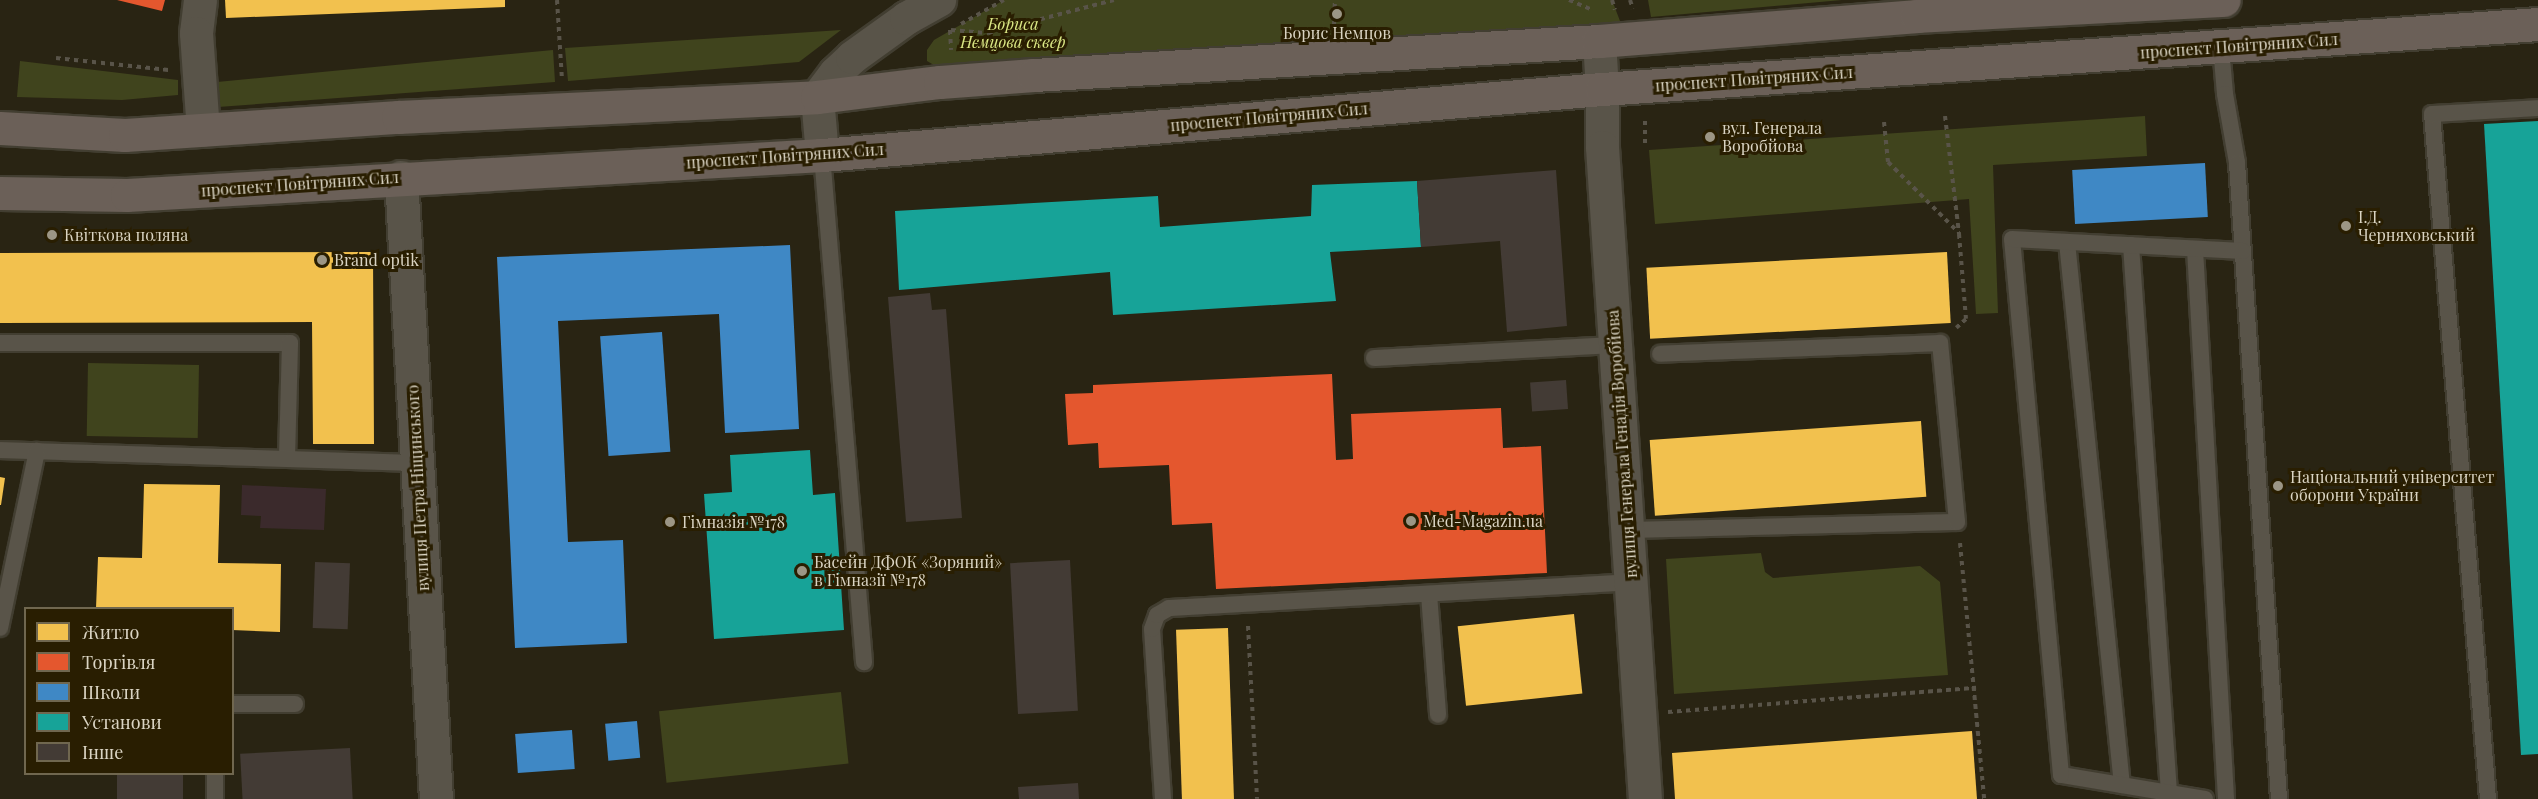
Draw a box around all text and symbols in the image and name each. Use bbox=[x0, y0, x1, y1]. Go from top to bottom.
marker: Борис Немцов bbox=[1330, 7, 1344, 21]
park label: Бориса Нємцова сквер bbox=[960, 14, 1066, 52]
place label: Борис Немцов bbox=[1283, 23, 1391, 43]
street label: проспект Повітряних Сил bbox=[2140, 30, 2338, 62]
street label: проспект Повітряних Сил bbox=[1655, 63, 1853, 95]
street label: проспект Повітряних Сил bbox=[1170, 99, 1368, 135]
place label: вул. Генерала Воробйова bbox=[1722, 118, 1822, 156]
marker: вул. Генерала Воробйова bbox=[1703, 130, 1717, 144]
street label: проспект Повітряних Сил bbox=[686, 140, 884, 172]
street label: проспект Повітряних Сил bbox=[201, 168, 399, 200]
place label: І.Д. Черняховський bbox=[2358, 207, 2475, 245]
marker: І.Д. Черняховський bbox=[2339, 219, 2353, 233]
place label: Квіткова поляна bbox=[64, 225, 188, 245]
marker: Квіткова поляна bbox=[45, 228, 59, 242]
place label: Brand optik bbox=[334, 250, 419, 270]
marker: Brand optik bbox=[315, 253, 329, 267]
street label: вулиця Генерала Генадія Воробйова bbox=[1603, 309, 1641, 579]
street label: вулиця Петра Ніщинського bbox=[403, 384, 433, 592]
place label: Національний університет оборони України bbox=[2290, 467, 2494, 505]
marker: Національний університет оборони України bbox=[2271, 479, 2285, 493]
place label: Med-Magazin.ua bbox=[1423, 511, 1543, 531]
place label: Гімназія №178 bbox=[682, 512, 785, 532]
marker: Med-Magazin.ua bbox=[1404, 514, 1418, 528]
marker: Гімназія №178 bbox=[663, 515, 677, 529]
place label: Басейн ДФОК «Зоряний» в Гімназії №178 bbox=[814, 552, 1002, 590]
marker: Басейн ДФОК «Зоряний» в Гімназії №178 bbox=[795, 564, 809, 578]
legend bbox=[24, 607, 234, 775]
text: Житло bbox=[82, 620, 139, 644]
text: Торгівля bbox=[82, 650, 156, 674]
text: Школи bbox=[82, 680, 140, 704]
text: Установи bbox=[82, 710, 162, 734]
text: Інше bbox=[82, 740, 123, 764]

